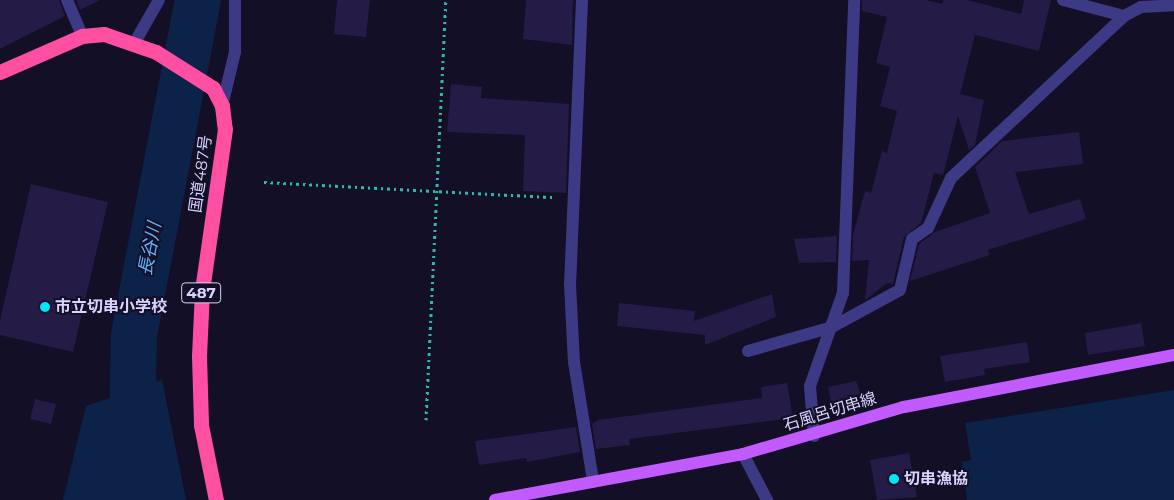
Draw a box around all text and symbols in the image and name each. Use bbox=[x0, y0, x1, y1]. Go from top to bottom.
street label: 国道487号 bbox=[186, 134, 216, 214]
water label: 長谷川 bbox=[134, 220, 166, 278]
road number: 487 bbox=[181, 280, 221, 306]
place label: 市立切串小学校 bbox=[55, 297, 167, 317]
marker: 市立切串小学校 bbox=[39, 301, 51, 313]
street label: 石風呂切串線 bbox=[781, 389, 879, 435]
place label: 切串漁協 bbox=[904, 469, 968, 489]
marker: 切串漁協 bbox=[888, 473, 900, 485]

